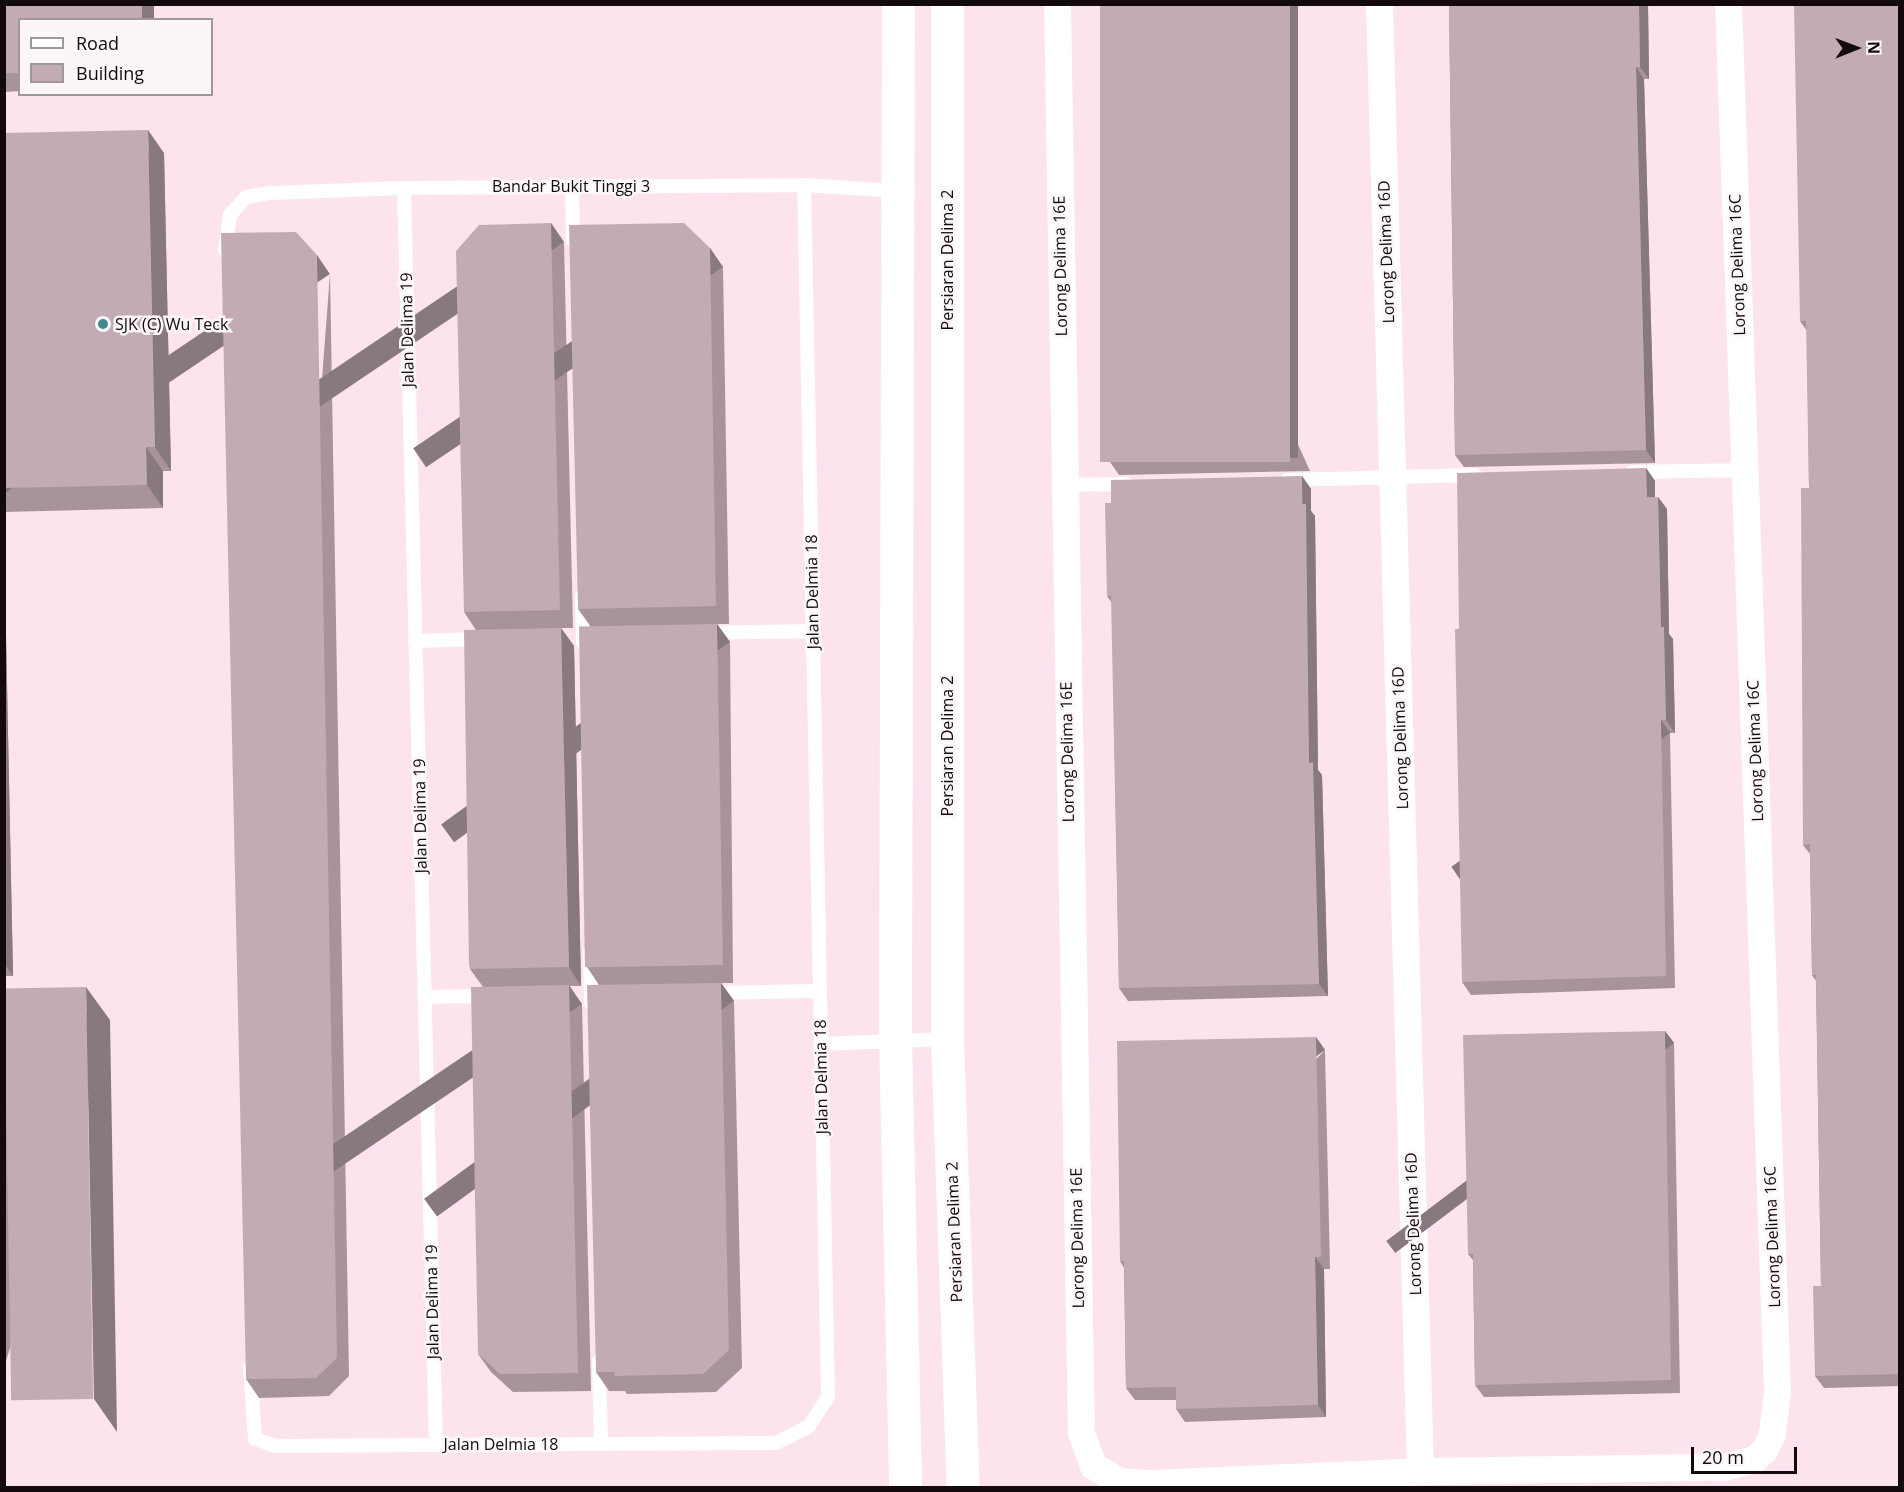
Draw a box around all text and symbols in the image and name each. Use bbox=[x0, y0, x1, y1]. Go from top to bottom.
legend bbox=[18, 18, 213, 96]
north arrow bbox=[1826, 18, 1886, 78]
text: Road bbox=[76, 31, 119, 55]
text: N bbox=[1863, 41, 1885, 54]
text: Building bbox=[76, 61, 144, 85]
street label: Bandar Bukit Tinggi 3 bbox=[492, 176, 650, 196]
street label: Lorong Delima 16D bbox=[1374, 180, 1398, 324]
street label: Persiaran Delima 2 bbox=[937, 190, 957, 330]
street label: Lorong Delima 16C bbox=[1725, 194, 1749, 336]
street label: Lorong Delima 16E bbox=[1049, 196, 1071, 336]
street label: Jalan Delima 19 bbox=[396, 272, 418, 388]
place label: SJK (C) Wu Teck bbox=[115, 314, 228, 334]
marker: SJK (C) Wu Teck bbox=[96, 317, 110, 331]
street label: Jalan Delmia 18 bbox=[801, 534, 823, 650]
street label: Lorong Delima 16D bbox=[1388, 666, 1412, 810]
street label: Persiaran Delima 2 bbox=[937, 676, 957, 816]
street label: Lorong Delima 16C bbox=[1743, 680, 1767, 822]
street label: Lorong Delima 16E bbox=[1056, 682, 1078, 822]
street label: Jalan Delima 19 bbox=[409, 758, 431, 874]
street label: Jalan Delmia 18 bbox=[810, 1019, 832, 1135]
street label: Lorong Delima 16D bbox=[1401, 1152, 1425, 1296]
street label: Persiaran Delima 2 bbox=[942, 1161, 966, 1303]
street label: Lorong Delima 16C bbox=[1760, 1166, 1784, 1308]
street label: Lorong Delima 16E bbox=[1066, 1168, 1088, 1308]
street label: Jalan Delima 19 bbox=[421, 1244, 443, 1360]
street label: Jalan Delmia 18 bbox=[444, 1434, 558, 1454]
scale bar bbox=[1694, 1435, 1800, 1473]
text: 20 m bbox=[1702, 1445, 1744, 1469]

